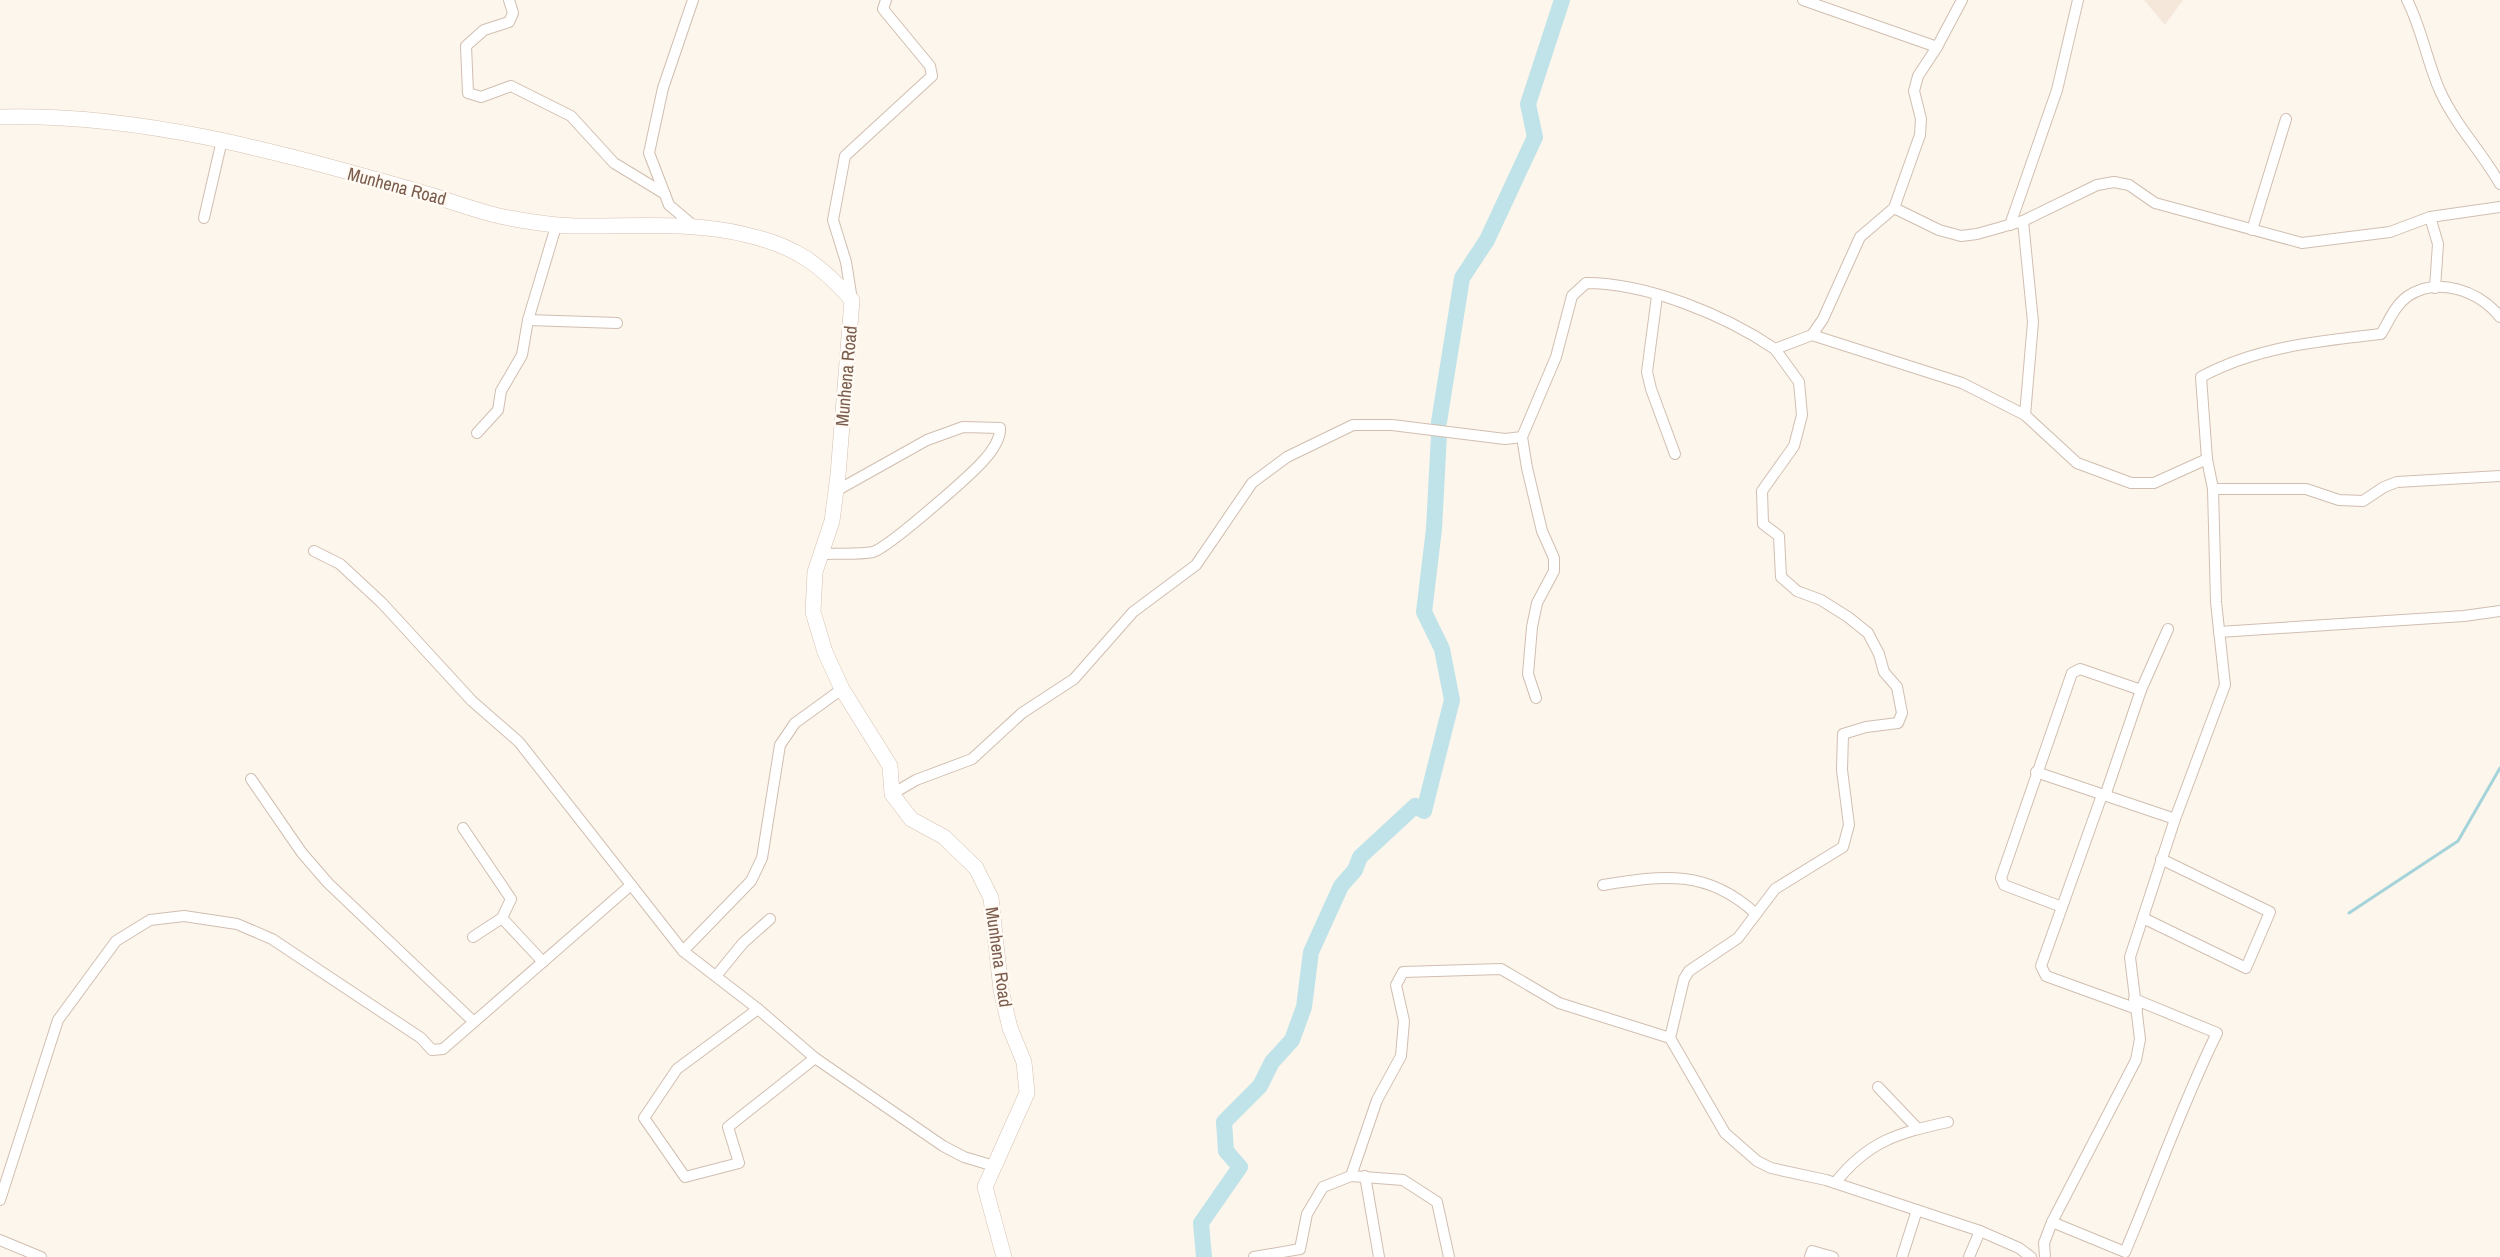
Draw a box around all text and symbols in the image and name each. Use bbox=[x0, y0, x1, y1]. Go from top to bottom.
street label: Munhena Road bbox=[345, 161, 449, 211]
street label: Munhena Road bbox=[829, 325, 863, 427]
street label: Munhena Road bbox=[980, 905, 1018, 1009]

